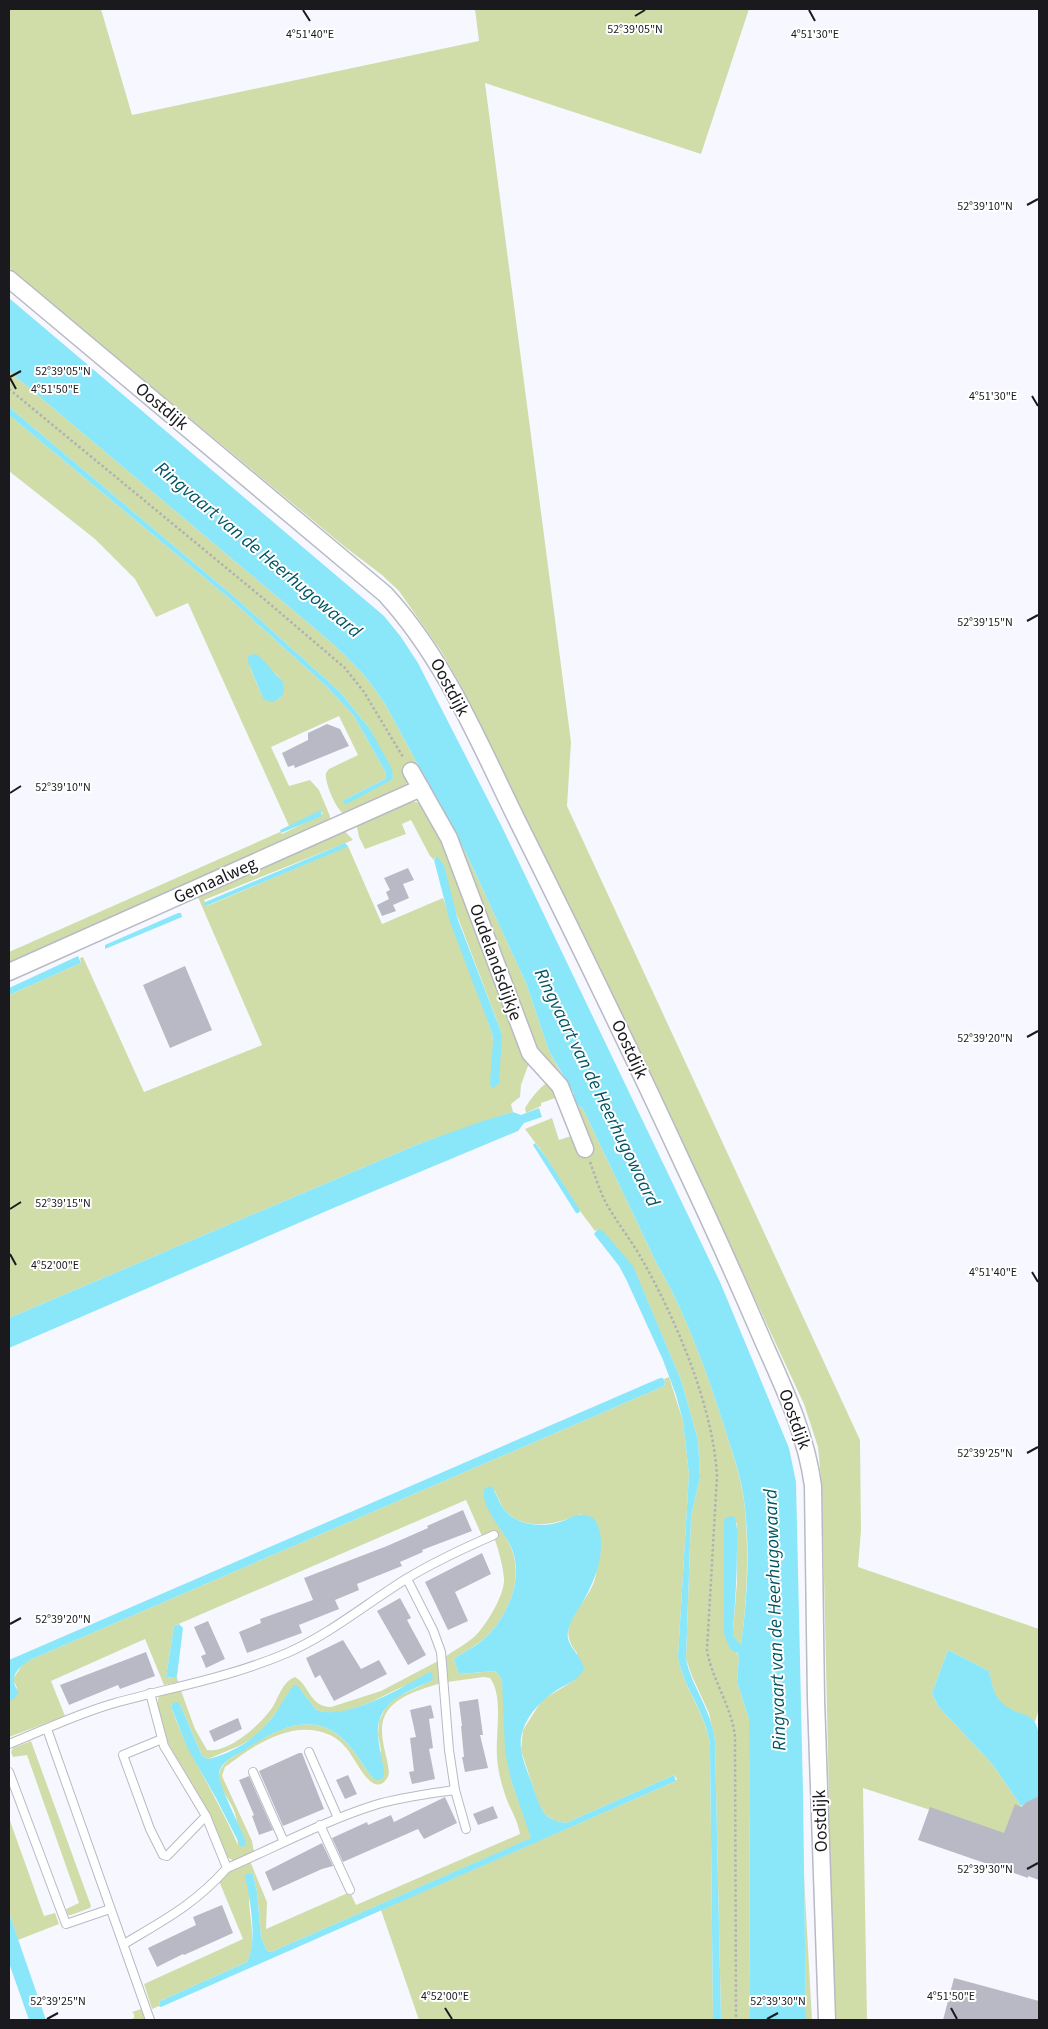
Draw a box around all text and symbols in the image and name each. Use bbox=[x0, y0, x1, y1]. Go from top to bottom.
text: 52°39'05"N bbox=[607, 21, 663, 38]
text: 4°51'40"E bbox=[286, 26, 334, 43]
text: 4°51'30"E bbox=[791, 26, 839, 43]
text: 52°39'10"N bbox=[957, 198, 1013, 215]
text: 52°39'05"N bbox=[35, 363, 91, 380]
street label: Oostdijk bbox=[130, 377, 194, 436]
text: 4°51'50"E bbox=[31, 381, 79, 398]
text: 4°51'30"E bbox=[969, 388, 1017, 405]
water label: Ringvaart van de Heerhugowaard bbox=[149, 456, 368, 645]
text: 52°39'15"N bbox=[957, 614, 1013, 631]
street label: Oostdijk bbox=[424, 654, 475, 721]
text: 52°39'10"N bbox=[35, 779, 91, 796]
street label: Gemaalweg bbox=[170, 851, 261, 910]
street label: Oudelandsdijkje bbox=[463, 900, 528, 1024]
water label: Ringvaart van de Heerhugowaard bbox=[527, 964, 667, 1212]
street label: Oostdijk bbox=[605, 1016, 654, 1083]
text: 52°39'20"N bbox=[957, 1030, 1013, 1047]
text: 52°39'15"N bbox=[35, 1195, 91, 1212]
text: 4°52'00"E bbox=[31, 1257, 79, 1274]
text: 4°51'40"E bbox=[969, 1264, 1017, 1281]
street label: Oostdijk bbox=[772, 1386, 817, 1453]
text: 52°39'25"N bbox=[957, 1445, 1013, 1462]
water label: Ringvaart van de Heerhugowaard bbox=[757, 1488, 794, 1751]
text: 52°39'20"N bbox=[35, 1611, 91, 1628]
street label: Oostdijk bbox=[807, 1789, 834, 1853]
text: 52°39'30"N bbox=[957, 1861, 1013, 1878]
text: 4°52'00"E bbox=[421, 1988, 469, 2005]
text: 4°51'50"E bbox=[927, 1988, 975, 2005]
text: 52°39'25"N bbox=[30, 1993, 86, 2010]
text: 52°39'30"N bbox=[750, 1993, 806, 2010]

